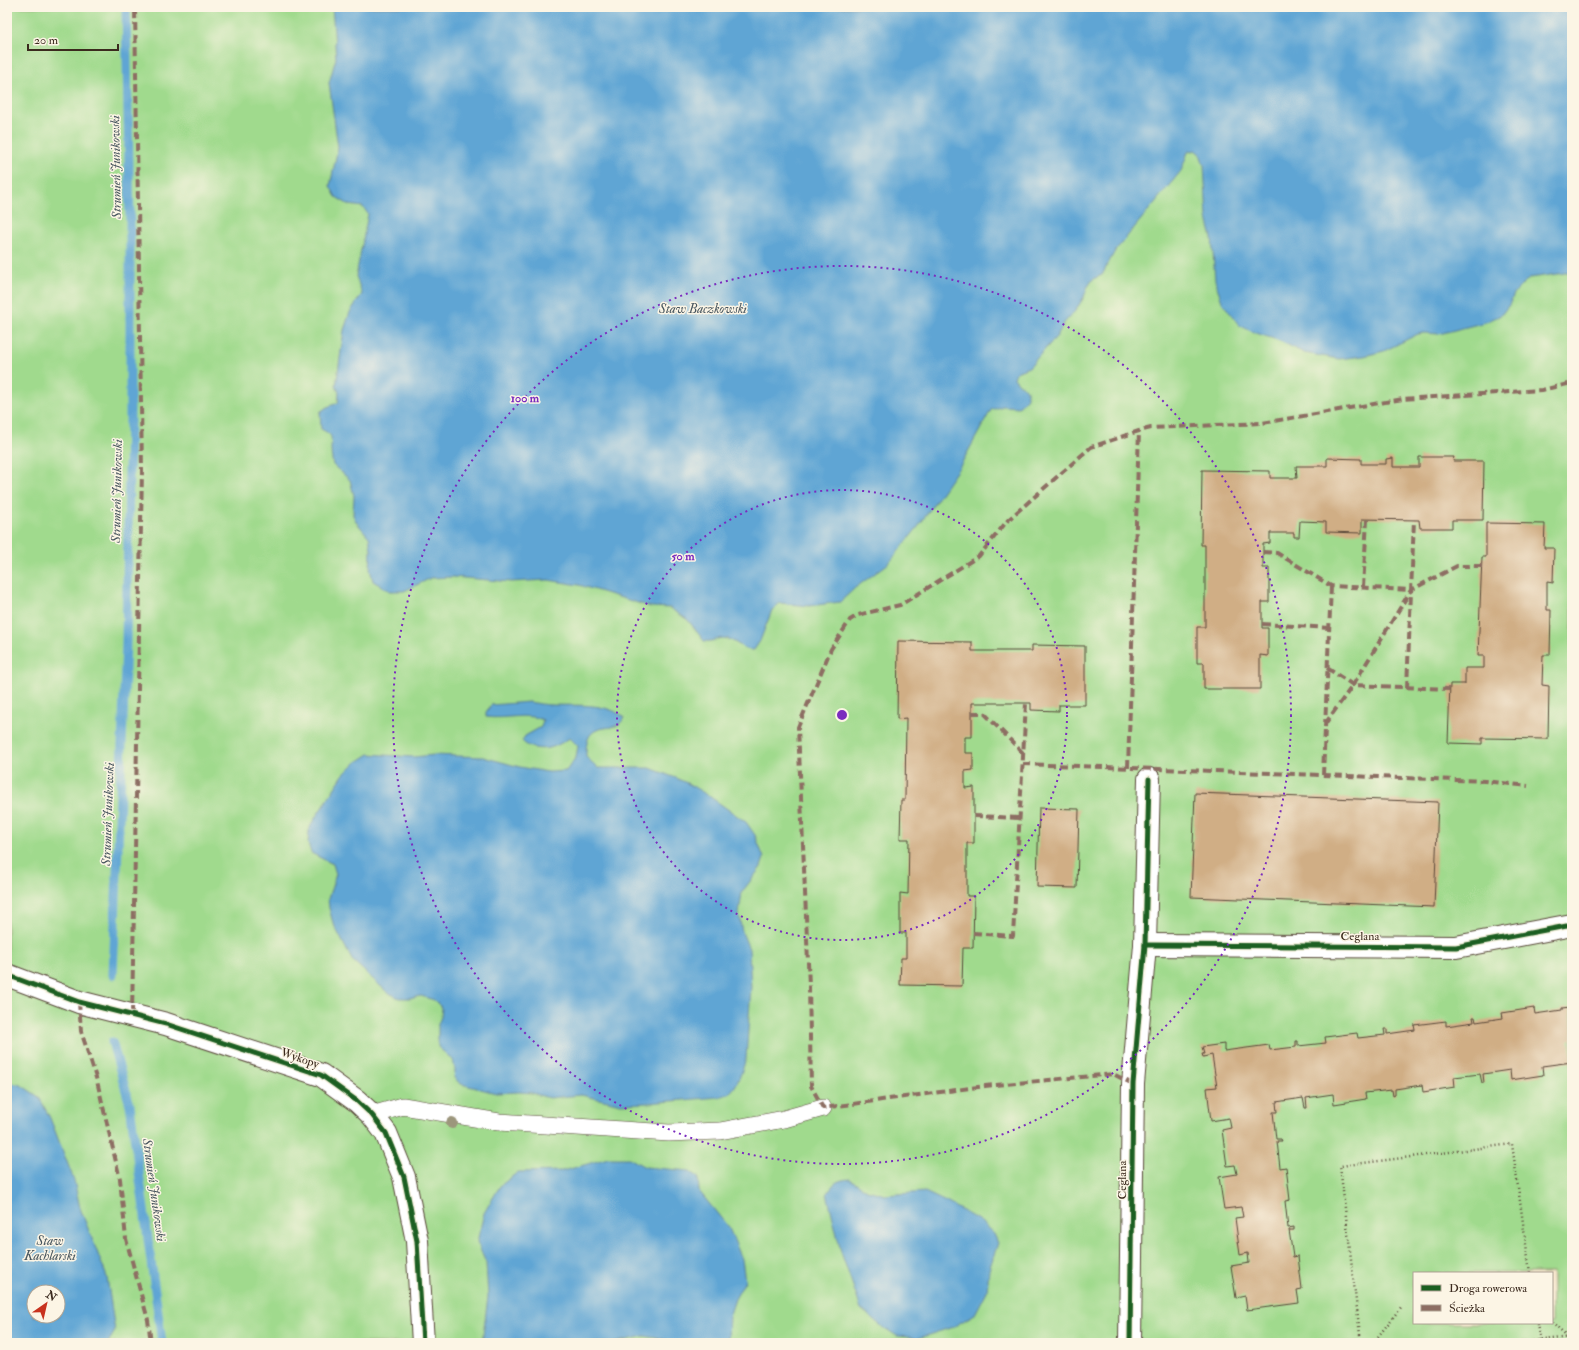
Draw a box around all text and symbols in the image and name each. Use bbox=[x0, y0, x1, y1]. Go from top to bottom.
scale bar bbox=[28, 26, 118, 52]
text: 20 m bbox=[34, 33, 59, 48]
water label: Strumień Junikowski bbox=[107, 115, 125, 220]
water label: Staw Baczkowski bbox=[658, 301, 747, 317]
text: 100 m bbox=[511, 391, 540, 406]
water label: Strumień Junikowski bbox=[108, 439, 126, 544]
text: 50 m bbox=[671, 549, 695, 564]
centre of rings bbox=[835, 708, 849, 722]
water label: Strumień Junikowski bbox=[98, 762, 118, 867]
street label: Ceglana bbox=[1341, 929, 1380, 944]
street label: Wykopy bbox=[278, 1045, 322, 1072]
water label: Strumień Junikowski bbox=[139, 1137, 169, 1243]
street label: Ceglana bbox=[1115, 1160, 1130, 1199]
water label: Staw Kachlarski bbox=[23, 1233, 76, 1264]
legend bbox=[1413, 1272, 1553, 1324]
text: Droga rowerowa bbox=[1449, 1281, 1528, 1296]
north arrow bbox=[26, 1284, 66, 1324]
text: N bbox=[43, 1287, 60, 1305]
text: Ścieżka bbox=[1449, 1301, 1486, 1316]

